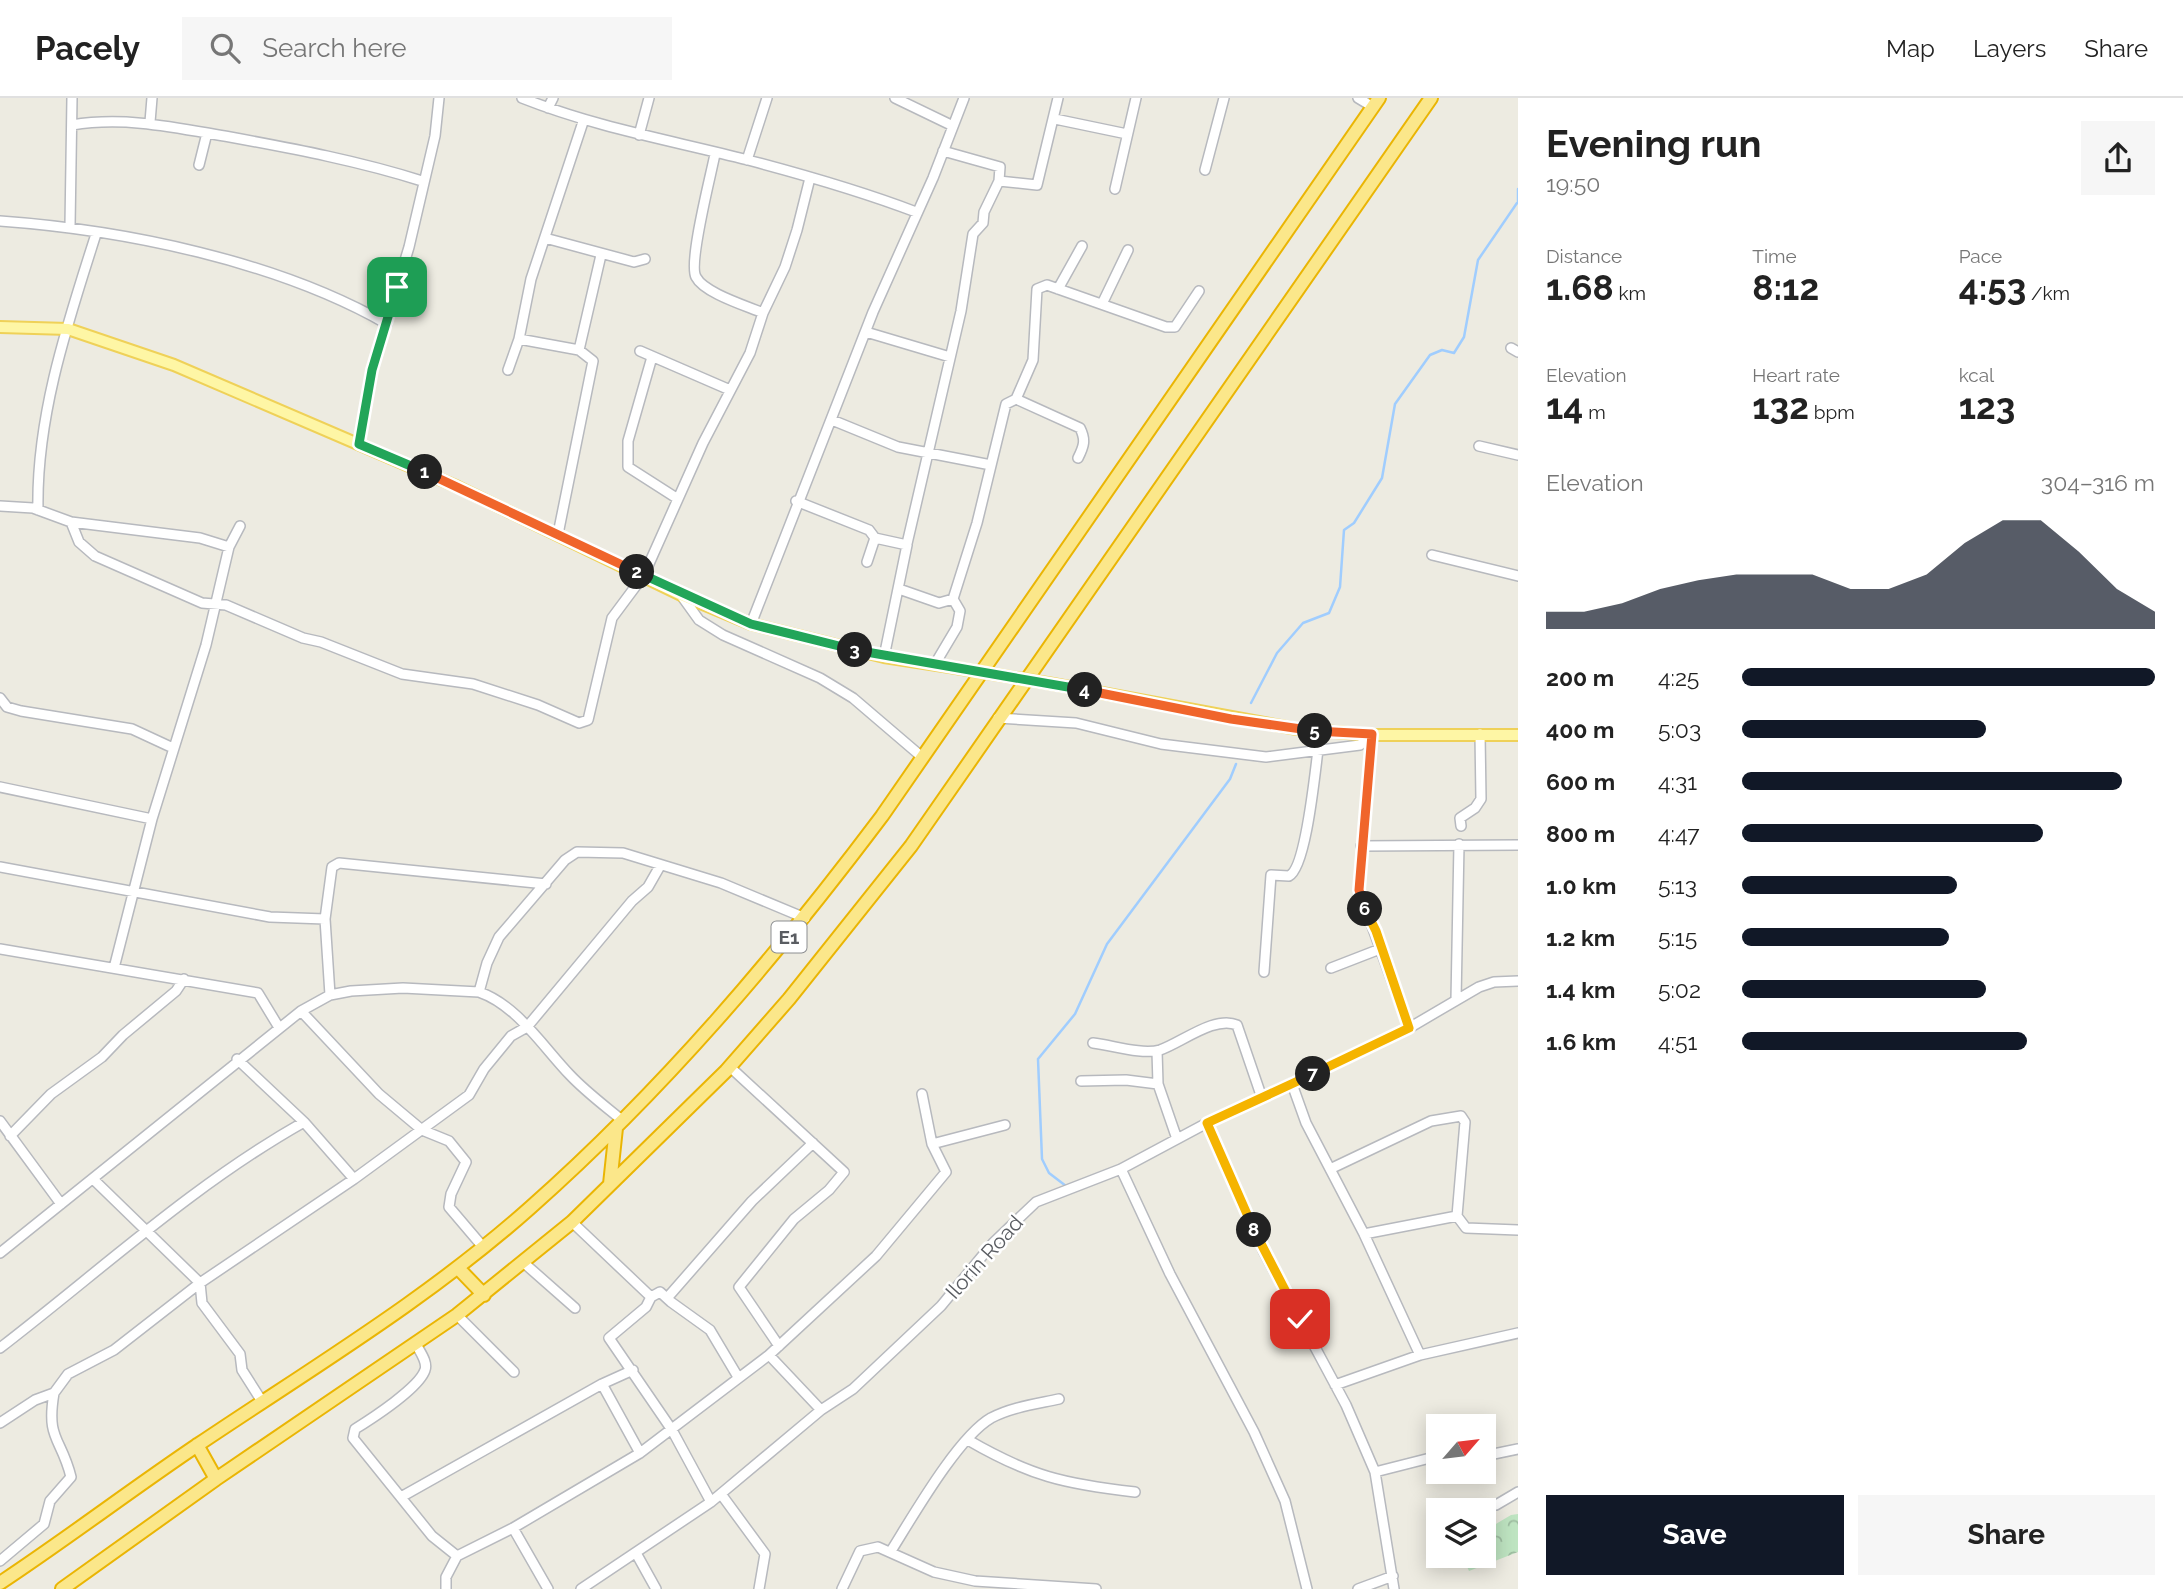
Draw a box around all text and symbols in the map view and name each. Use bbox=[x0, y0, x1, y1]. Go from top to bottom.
search box bbox=[182, 17, 672, 80]
text: Pacely bbox=[35, 29, 140, 68]
icon: search bbox=[206, 29, 244, 67]
text: Search here bbox=[262, 33, 407, 63]
text: Map bbox=[1886, 34, 1935, 63]
text: Layers bbox=[1973, 34, 2046, 63]
text: Share bbox=[2084, 34, 2148, 63]
text: Evening run bbox=[1546, 121, 1761, 166]
button: share bbox=[2081, 121, 2155, 195]
text: 19:50 bbox=[1546, 170, 1600, 197]
text: Distance bbox=[1546, 245, 1622, 267]
text: Time bbox=[1752, 245, 1797, 267]
text: Pace bbox=[1959, 245, 2002, 267]
pin bbox=[367, 257, 427, 317]
text: 1.68 bbox=[1546, 267, 1614, 308]
text: 8:12 bbox=[1752, 267, 1819, 308]
text: 4:53 bbox=[1959, 267, 2026, 308]
icon: arrive bbox=[378, 268, 416, 306]
text: km bbox=[1614, 282, 1646, 304]
text: /km bbox=[2026, 282, 2070, 304]
text: Elevation bbox=[1546, 364, 1627, 386]
text: Heart rate bbox=[1752, 364, 1840, 386]
text: kcal bbox=[1959, 364, 1994, 386]
text: 14 bbox=[1546, 386, 1583, 427]
text: 132 bbox=[1752, 386, 1809, 427]
text: 123 bbox=[1959, 386, 2015, 427]
text: m bbox=[1583, 401, 1606, 423]
text: bpm bbox=[1809, 401, 1855, 423]
pin: 1 bbox=[408, 454, 442, 490]
text: 1 bbox=[420, 460, 429, 482]
text: Elevation bbox=[1546, 469, 1644, 496]
text: 304–316 m bbox=[2041, 469, 2155, 496]
pin: 2 bbox=[620, 554, 654, 589]
text: 2 bbox=[631, 560, 642, 582]
pin: 3 bbox=[838, 632, 872, 668]
text: 3 bbox=[849, 638, 860, 660]
text: 200 m bbox=[1546, 664, 1614, 691]
text: 4:25 bbox=[1658, 664, 1699, 691]
pin: 4 bbox=[1068, 672, 1102, 708]
text: 4 bbox=[1079, 678, 1090, 700]
pin: 5 bbox=[1298, 714, 1332, 748]
text: 400 m bbox=[1546, 716, 1614, 743]
text: 5:03 bbox=[1658, 716, 1701, 743]
text: 5 bbox=[1309, 719, 1320, 741]
text: 600 m bbox=[1546, 768, 1615, 795]
text: 4:31 bbox=[1658, 768, 1697, 795]
text: 800 m bbox=[1546, 820, 1615, 847]
text: 4:47 bbox=[1658, 820, 1700, 847]
text: 1.0 km bbox=[1546, 872, 1616, 899]
text: 5:13 bbox=[1658, 872, 1697, 899]
pin: 6 bbox=[1348, 892, 1382, 926]
text: 6 bbox=[1359, 897, 1370, 919]
road number: E1 bbox=[772, 922, 806, 952]
text: 1.2 km bbox=[1546, 924, 1615, 951]
text: 5:15 bbox=[1658, 924, 1697, 951]
text: 1.4 km bbox=[1546, 976, 1615, 1003]
text: 5:02 bbox=[1658, 976, 1701, 1003]
text: 1.6 km bbox=[1546, 1028, 1616, 1055]
text: 4:51 bbox=[1658, 1028, 1697, 1055]
pin: 7 bbox=[1296, 1056, 1330, 1091]
text: 7 bbox=[1307, 1062, 1318, 1084]
street label: Ilorin Road bbox=[940, 1210, 1028, 1304]
pin: 8 bbox=[1236, 1212, 1272, 1248]
text: 8 bbox=[1248, 1218, 1259, 1240]
pin bbox=[1270, 1289, 1330, 1349]
icon: check bbox=[1281, 1300, 1319, 1338]
north arrow bbox=[1426, 1414, 1496, 1484]
map controls bbox=[1426, 1414, 1496, 1568]
button: Save bbox=[1546, 1495, 1844, 1575]
button: Share bbox=[1858, 1495, 2155, 1575]
button: layers bbox=[1426, 1498, 1496, 1568]

